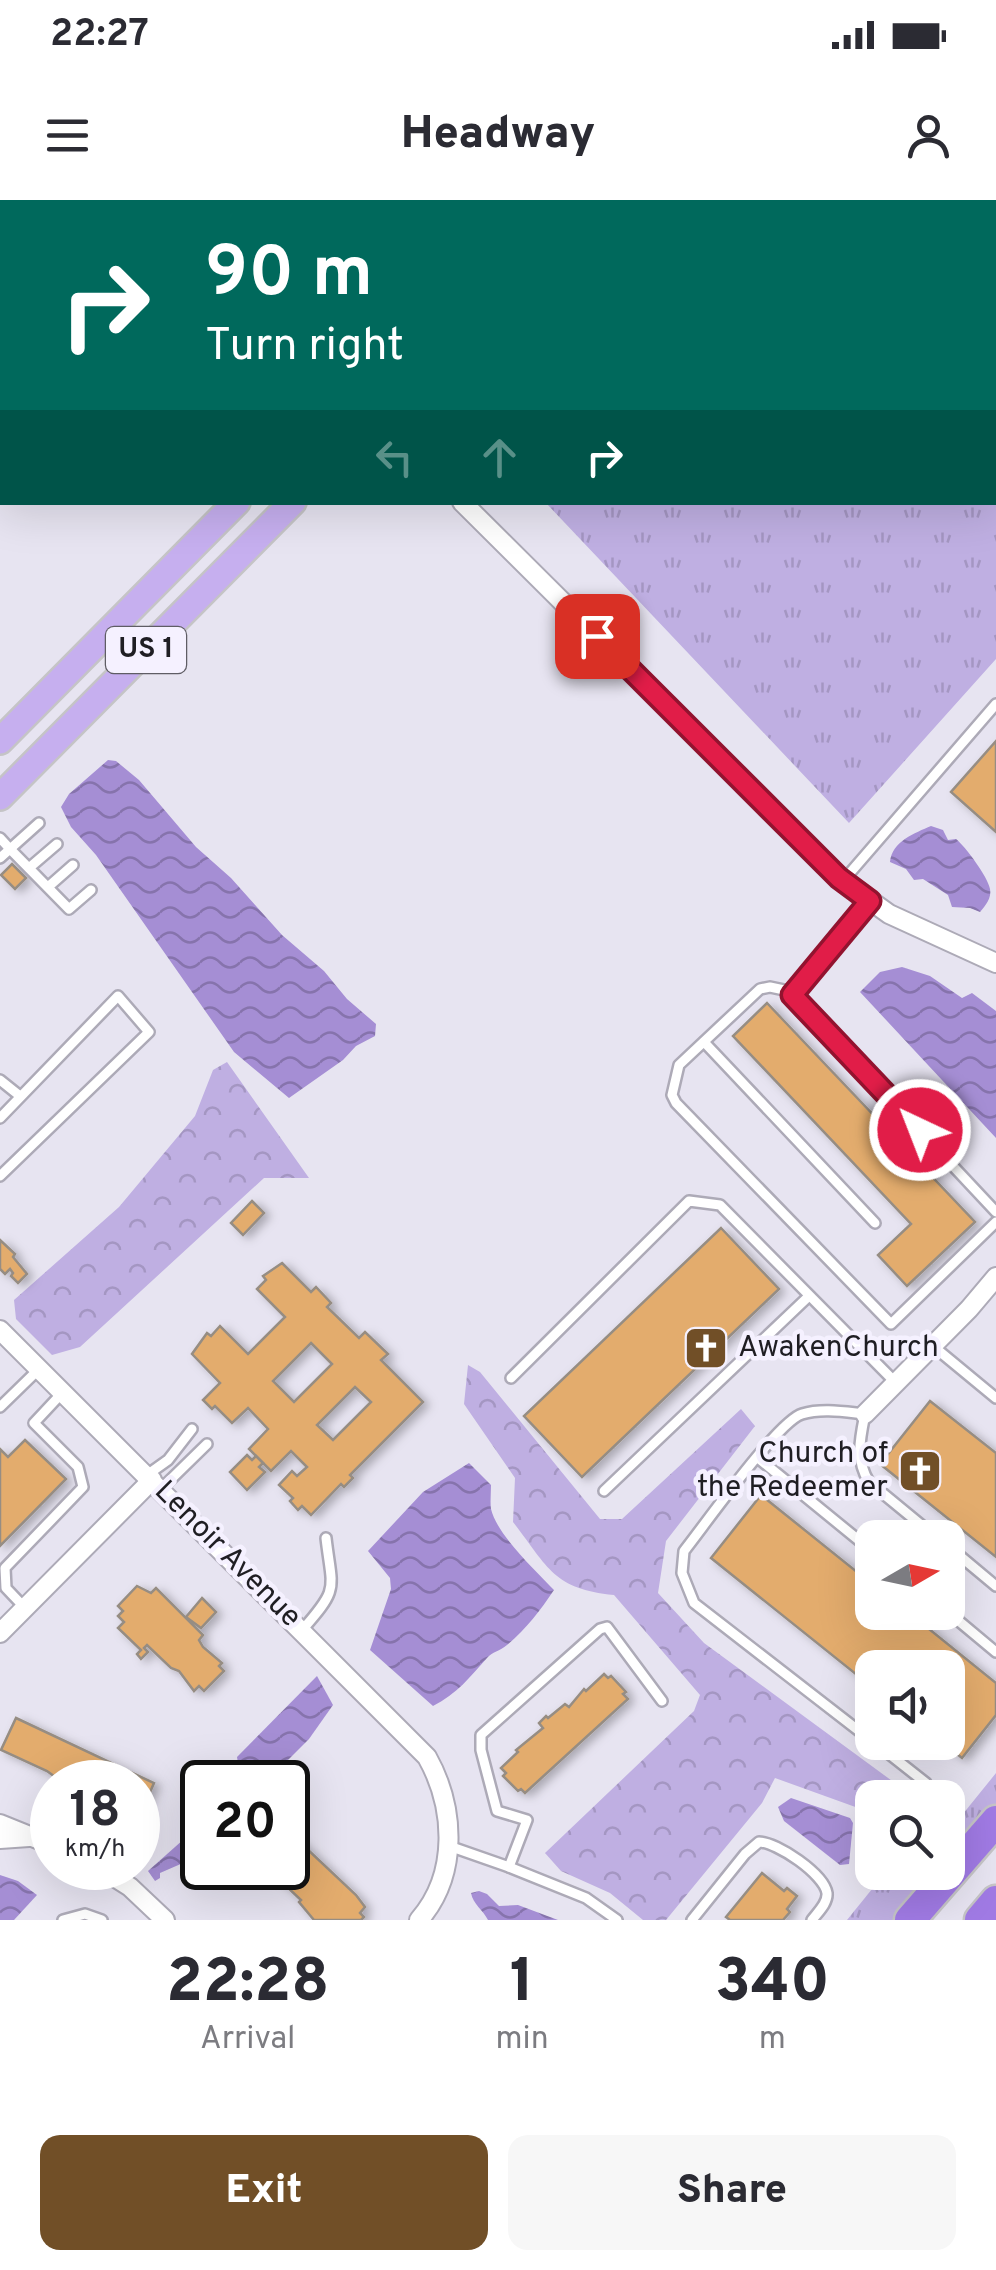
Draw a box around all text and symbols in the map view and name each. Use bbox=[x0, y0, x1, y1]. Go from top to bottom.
text: 22:27 bbox=[50, 11, 149, 60]
text: Headway bbox=[401, 107, 595, 164]
icon: menu bbox=[40, 108, 95, 163]
icon: person bbox=[901, 108, 956, 163]
text: 90 m bbox=[205, 232, 373, 321]
icon: right bbox=[40, 240, 170, 370]
text: Turn right bbox=[205, 319, 404, 376]
icon: left bbox=[367, 430, 422, 485]
icon: ahead bbox=[472, 430, 527, 485]
icon: right bbox=[577, 430, 632, 485]
pin bbox=[555, 594, 640, 679]
icon: arrive bbox=[570, 609, 625, 664]
road number: US 1 bbox=[106, 627, 186, 673]
position arrow bbox=[868, 1078, 972, 1182]
church icon: AwakenChurch bbox=[683, 1325, 729, 1371]
place label: AwakenChurch bbox=[738, 1330, 939, 1367]
place label: Church of the Redeemer bbox=[697, 1436, 888, 1507]
church icon: Church of the Redeemer bbox=[897, 1448, 943, 1494]
street label: Lenoir Avenue bbox=[146, 1474, 308, 1636]
north arrow bbox=[855, 1520, 965, 1630]
map controls bbox=[855, 1520, 965, 1890]
button: sound bbox=[855, 1650, 965, 1760]
speed limit sign: 20 bbox=[180, 1760, 310, 1890]
button: search bbox=[855, 1780, 965, 1890]
text: 18 bbox=[69, 1781, 121, 1844]
text: km/h bbox=[65, 1834, 125, 1866]
text: 22:28 bbox=[166, 1947, 329, 2023]
text: 1 bbox=[510, 1947, 534, 2023]
text: 340 bbox=[715, 1947, 830, 2023]
text: Arrival bbox=[200, 2020, 295, 2060]
text: min bbox=[496, 2020, 549, 2060]
text: m bbox=[759, 2020, 786, 2060]
button: Exit bbox=[40, 2135, 488, 2250]
button: Share bbox=[508, 2135, 956, 2250]

